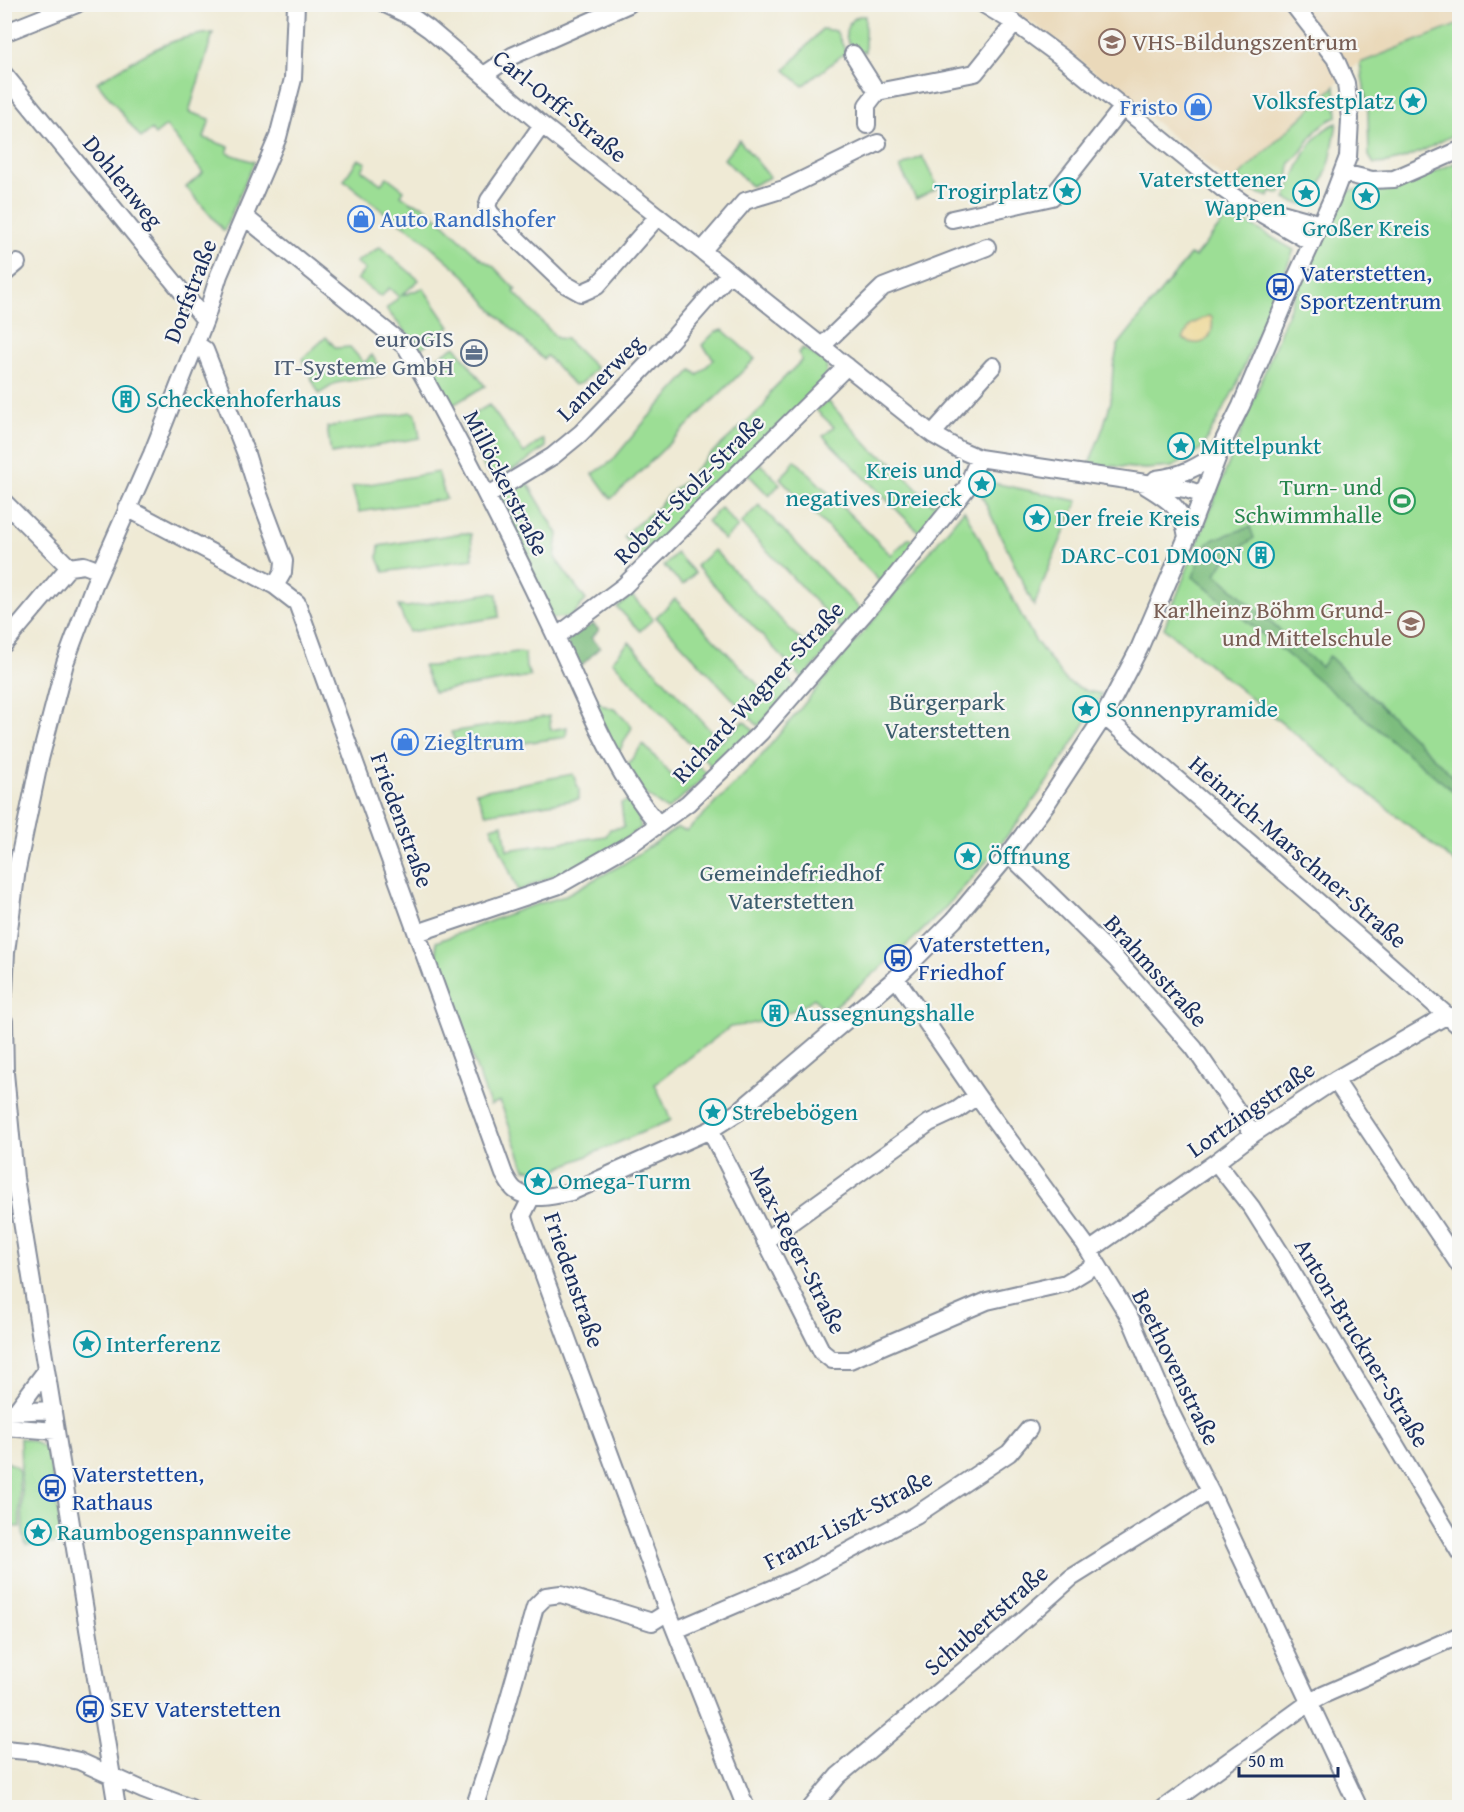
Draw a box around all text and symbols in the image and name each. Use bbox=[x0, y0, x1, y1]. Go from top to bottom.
place label: VHS-Bildungszentrum bbox=[1132, 24, 1358, 59]
school or university icon: VHS-Bildungszentrum bbox=[1097, 27, 1127, 57]
street label: Carl-Orff-Straße bbox=[486, 40, 635, 171]
place label: Volksfestplatz bbox=[1252, 83, 1394, 118]
place icon: Volksfestplatz bbox=[1398, 86, 1428, 116]
place label: Fristo bbox=[1119, 89, 1178, 124]
shop icon: Fristo bbox=[1183, 92, 1213, 122]
street label: Dohlenweg bbox=[75, 127, 172, 236]
place label: Vaterstettener Wappen bbox=[1139, 161, 1287, 224]
place label: Trogirplatz bbox=[934, 173, 1048, 208]
place icon: Trogirplatz bbox=[1052, 176, 1082, 206]
place icon: Vaterstettener Wappen bbox=[1291, 178, 1321, 208]
place icon: Großer Kreis bbox=[1351, 181, 1381, 211]
place label: Auto Randlshofer bbox=[380, 201, 556, 236]
shop icon: Auto Randlshofer bbox=[346, 204, 376, 234]
place label: Großer Kreis bbox=[1302, 210, 1430, 245]
street label: Dorfstraße bbox=[154, 234, 225, 348]
place label: Vaterstetten, Sportzentrum bbox=[1300, 255, 1442, 318]
bus stop icon: Vaterstetten, Sportzentrum bbox=[1265, 272, 1295, 302]
place label: euroGIS IT-Systeme GmbH bbox=[274, 321, 454, 384]
street label: Lannerweg bbox=[548, 326, 651, 429]
office icon: euroGIS IT-Systeme GmbH bbox=[459, 338, 489, 368]
place label: Scheckenhoferhaus bbox=[146, 381, 341, 416]
building icon: Scheckenhoferhaus bbox=[111, 384, 141, 414]
street label: Millöckerstraße bbox=[455, 404, 558, 562]
street label: Robert-Stolz-Straße bbox=[605, 405, 772, 572]
place label: Mittelpunkt bbox=[1200, 428, 1322, 463]
place icon: Mittelpunkt bbox=[1166, 431, 1196, 461]
place label: Kreis und negatives Dreieck bbox=[785, 452, 963, 515]
place icon: Kreis und negatives Dreieck bbox=[967, 469, 997, 499]
place label: Turn- und Schwimmhalle bbox=[1234, 469, 1382, 532]
sports icon: Turn- und Schwimmhalle bbox=[1387, 486, 1417, 516]
place label: Der freie Kreis bbox=[1056, 500, 1200, 535]
place icon: Der freie Kreis bbox=[1022, 503, 1052, 533]
place label: DARC-C01 DM0QN bbox=[1061, 537, 1242, 572]
building icon: DARC-C01 DM0QN bbox=[1246, 540, 1276, 570]
place label: Karlheinz Böhm Grund- und Mittelschule bbox=[1153, 592, 1392, 655]
street label: Richard-Wagner-Straße bbox=[664, 593, 852, 791]
school or university icon: Karlheinz Böhm Grund- und Mittelschule bbox=[1396, 609, 1426, 639]
park label: Bürgerpark Vaterstetten bbox=[884, 684, 1011, 747]
place label: Sonnenpyramide bbox=[1106, 691, 1278, 726]
place icon: Sonnenpyramide bbox=[1071, 694, 1101, 724]
place label: Ziegltrum bbox=[424, 724, 525, 759]
shop icon: Ziegltrum bbox=[390, 727, 420, 757]
street label: Friedenstraße bbox=[362, 747, 443, 892]
street label: Heinrich-Marschner-Straße bbox=[1181, 747, 1415, 957]
place label: Öffnung bbox=[988, 838, 1070, 873]
place icon: Öffnung bbox=[953, 841, 983, 871]
park label: Gemeindefriedhof Vaterstetten bbox=[700, 855, 884, 918]
street label: Brahmsstraße bbox=[1096, 906, 1217, 1035]
place label: Vaterstetten, Friedhof bbox=[918, 926, 1050, 989]
bus stop icon: Vaterstetten, Friedhof bbox=[883, 943, 913, 973]
place label: Aussegnungshalle bbox=[794, 995, 975, 1030]
building icon: Aussegnungshalle bbox=[760, 998, 790, 1028]
street label: Lortzingstraße bbox=[1180, 1051, 1322, 1166]
place label: Strebebögen bbox=[732, 1094, 859, 1129]
place icon: Strebebögen bbox=[698, 1097, 728, 1127]
street label: Max-Reger-Straße bbox=[741, 1160, 856, 1340]
place label: Omega-Turm bbox=[558, 1163, 691, 1198]
place icon: Omega-Turm bbox=[523, 1166, 553, 1196]
street label: Friedenstraße bbox=[535, 1207, 614, 1352]
street label: Anton-Bruckner-Straße bbox=[1286, 1231, 1439, 1454]
street label: Beethovenstraße bbox=[1123, 1283, 1230, 1451]
place label: Interferenz bbox=[106, 1326, 220, 1361]
place icon: Interferenz bbox=[72, 1329, 102, 1359]
place label: Vaterstetten, Rathaus bbox=[72, 1456, 204, 1519]
street label: Franz-Liszt-Straße bbox=[757, 1460, 938, 1579]
bus stop icon: Vaterstetten, Rathaus bbox=[37, 1473, 67, 1503]
place label: Raumbogenspannweite bbox=[57, 1514, 291, 1549]
place icon: Raumbogenspannweite bbox=[23, 1517, 53, 1547]
street label: Schubertstraße bbox=[916, 1556, 1056, 1684]
place label: SEV Vaterstetten bbox=[110, 1691, 282, 1726]
bus stop icon: SEV Vaterstetten bbox=[75, 1694, 105, 1724]
scale bar bbox=[1239, 1740, 1338, 1778]
text: 50 m bbox=[1248, 1747, 1284, 1774]

